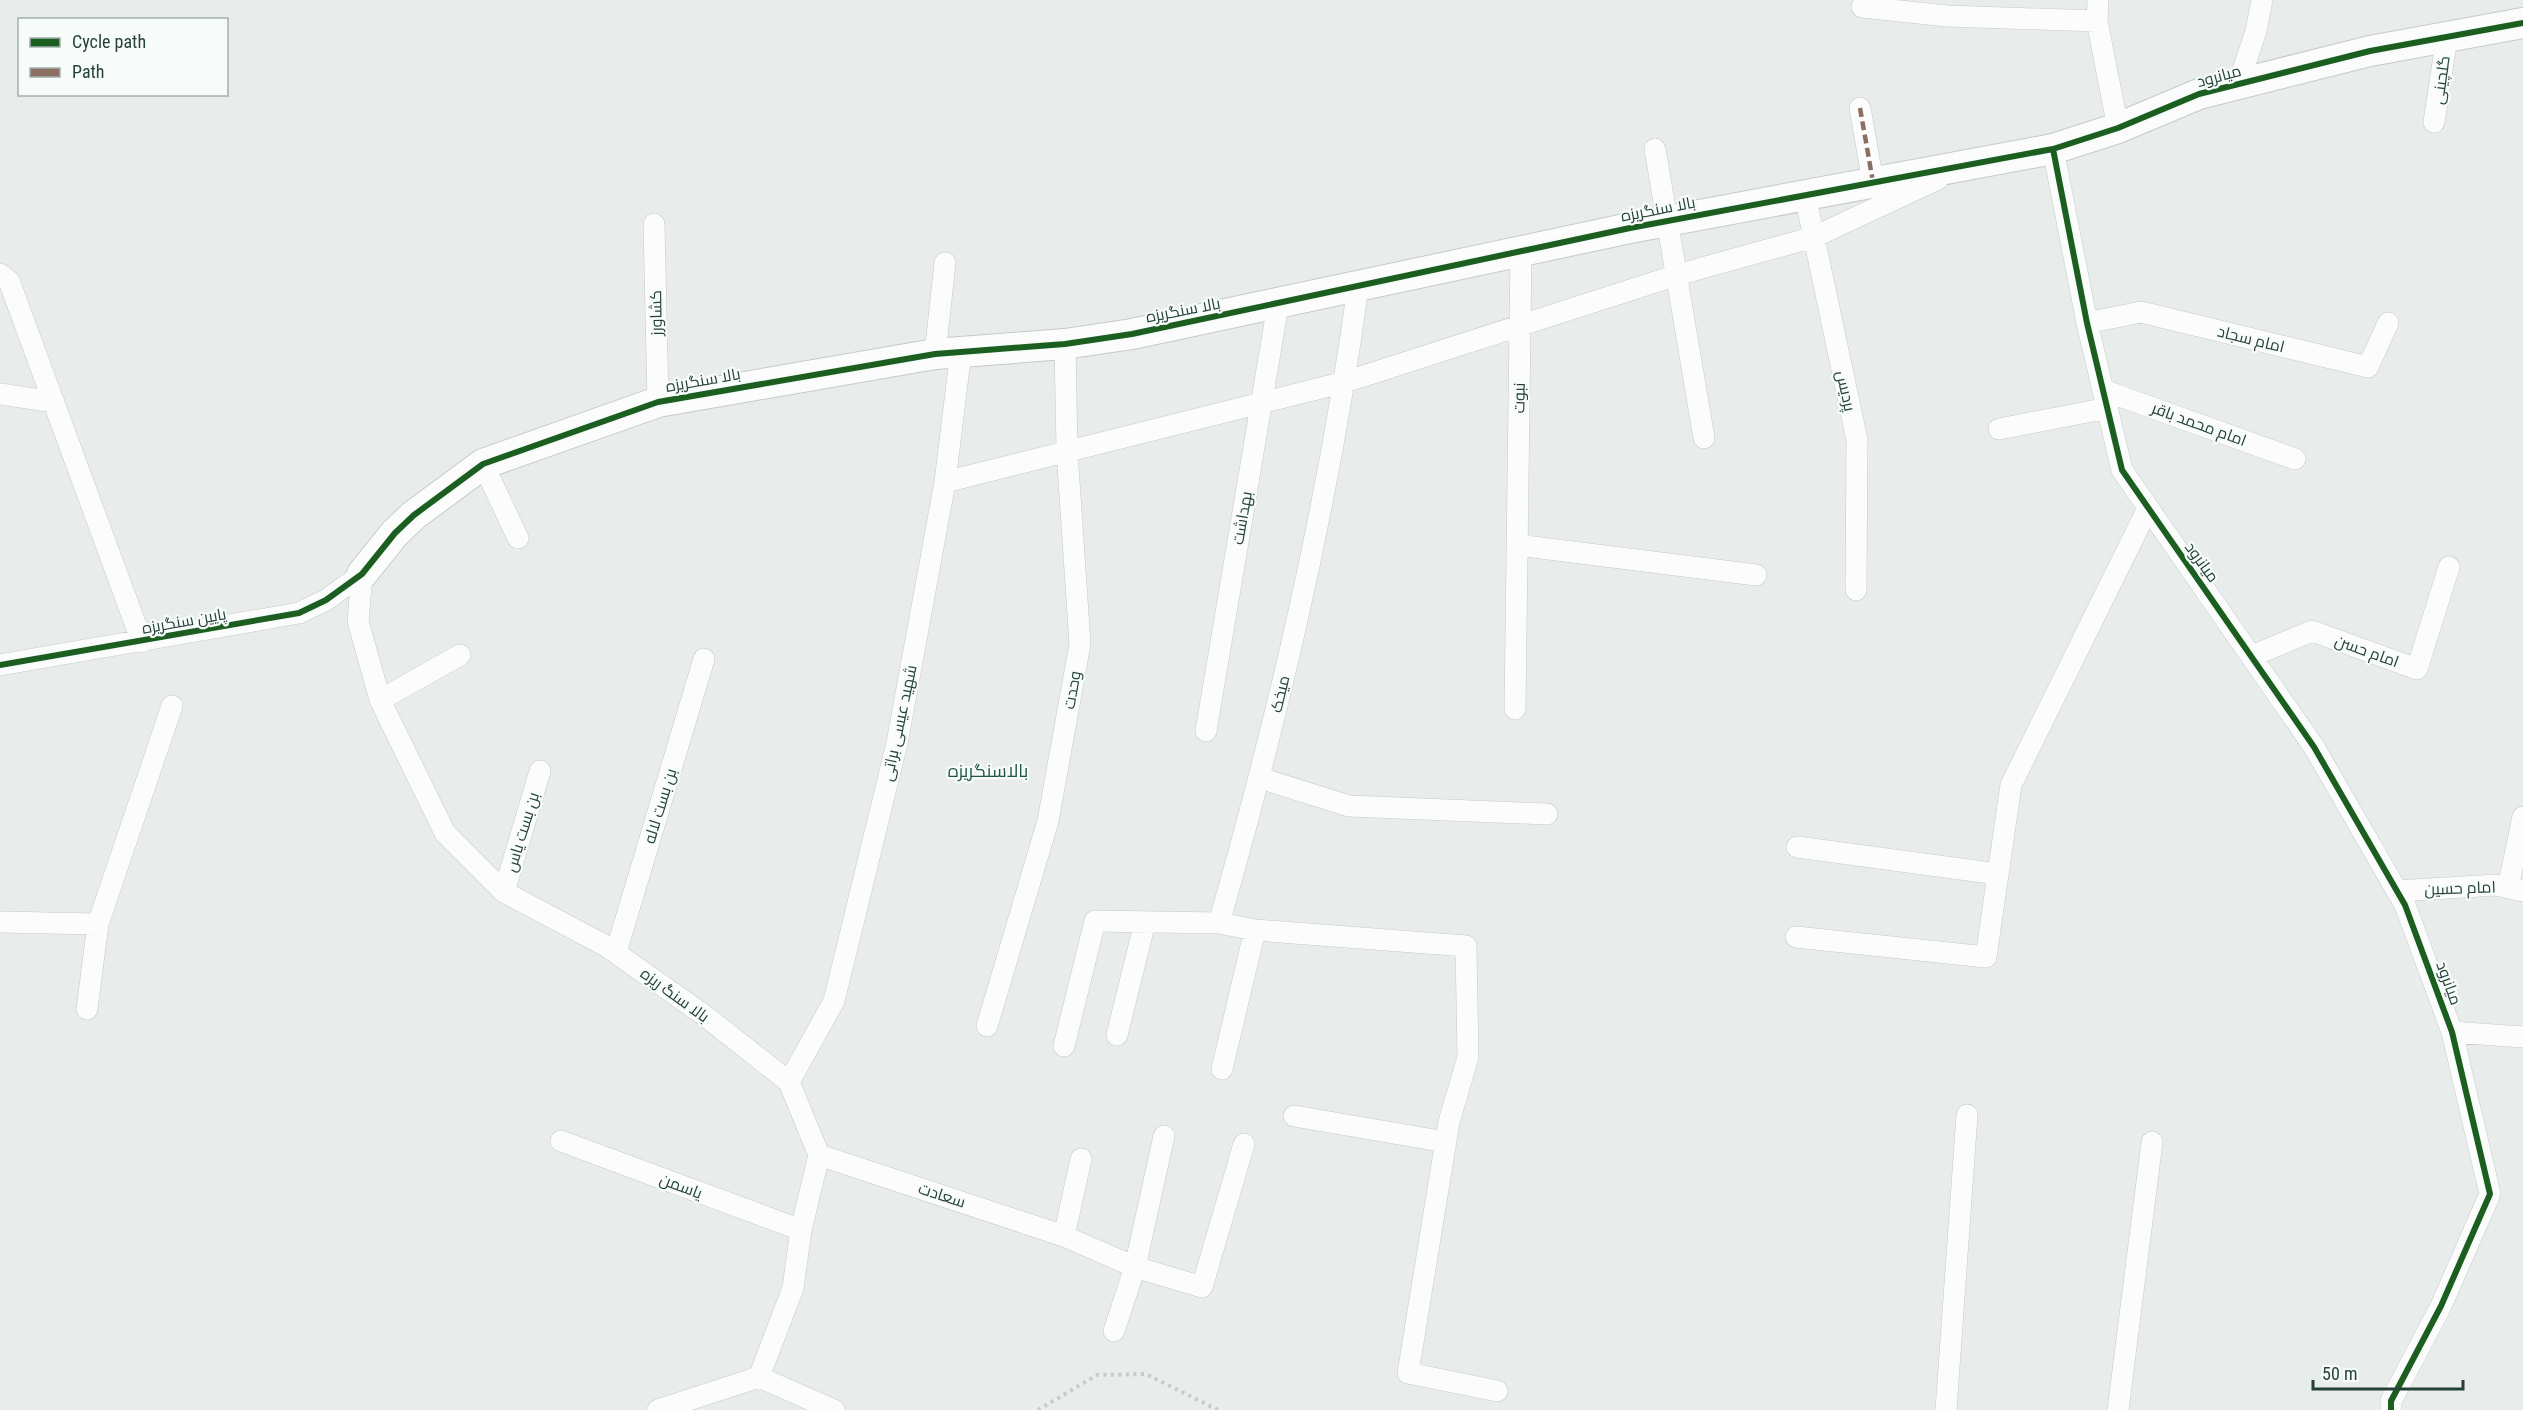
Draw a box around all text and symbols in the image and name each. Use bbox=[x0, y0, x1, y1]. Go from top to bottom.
legend bbox=[18, 18, 228, 96]
text: Cycle path bbox=[72, 31, 146, 52]
street label: گلچینی bbox=[2428, 54, 2456, 106]
text: Path bbox=[72, 61, 105, 82]
street label: میانرود bbox=[2195, 61, 2243, 91]
street label: بالا سنگریزه bbox=[1619, 192, 1697, 226]
street label: کشاورز bbox=[646, 290, 666, 337]
street label: بالا سنگریزه bbox=[1144, 293, 1222, 327]
street label: امام سجاد bbox=[2215, 322, 2286, 358]
street label: بالا سنگریزه bbox=[664, 364, 742, 396]
street label: پردیس bbox=[1830, 369, 1860, 414]
street label: نبوت bbox=[1509, 382, 1529, 414]
street label: امام محمد باقر bbox=[2147, 398, 2249, 452]
street label: بهداشت bbox=[1228, 490, 1257, 546]
street label: میانرود bbox=[2181, 538, 2223, 586]
street label: پایین سنگریزه bbox=[140, 604, 229, 640]
street label: امام حسن bbox=[2332, 631, 2402, 673]
street label: شهید عیسی براتی bbox=[877, 663, 922, 783]
street label: وحدت bbox=[1059, 669, 1085, 711]
street label: میخک bbox=[1267, 673, 1293, 715]
district label: بالاسنگریزه bbox=[948, 760, 1028, 782]
street label: بن بست لاله bbox=[640, 766, 681, 846]
street label: بن بست یاس bbox=[501, 790, 544, 874]
street label: امام حسین bbox=[2424, 877, 2496, 901]
street label: میانرود bbox=[2432, 959, 2466, 1007]
street label: بالا سنگ ریزه bbox=[637, 964, 713, 1026]
street label: یاسمن bbox=[657, 1169, 706, 1204]
street label: سعادت bbox=[916, 1178, 968, 1212]
scale bar bbox=[2313, 1353, 2463, 1391]
text: 50 m bbox=[2322, 1363, 2357, 1384]

